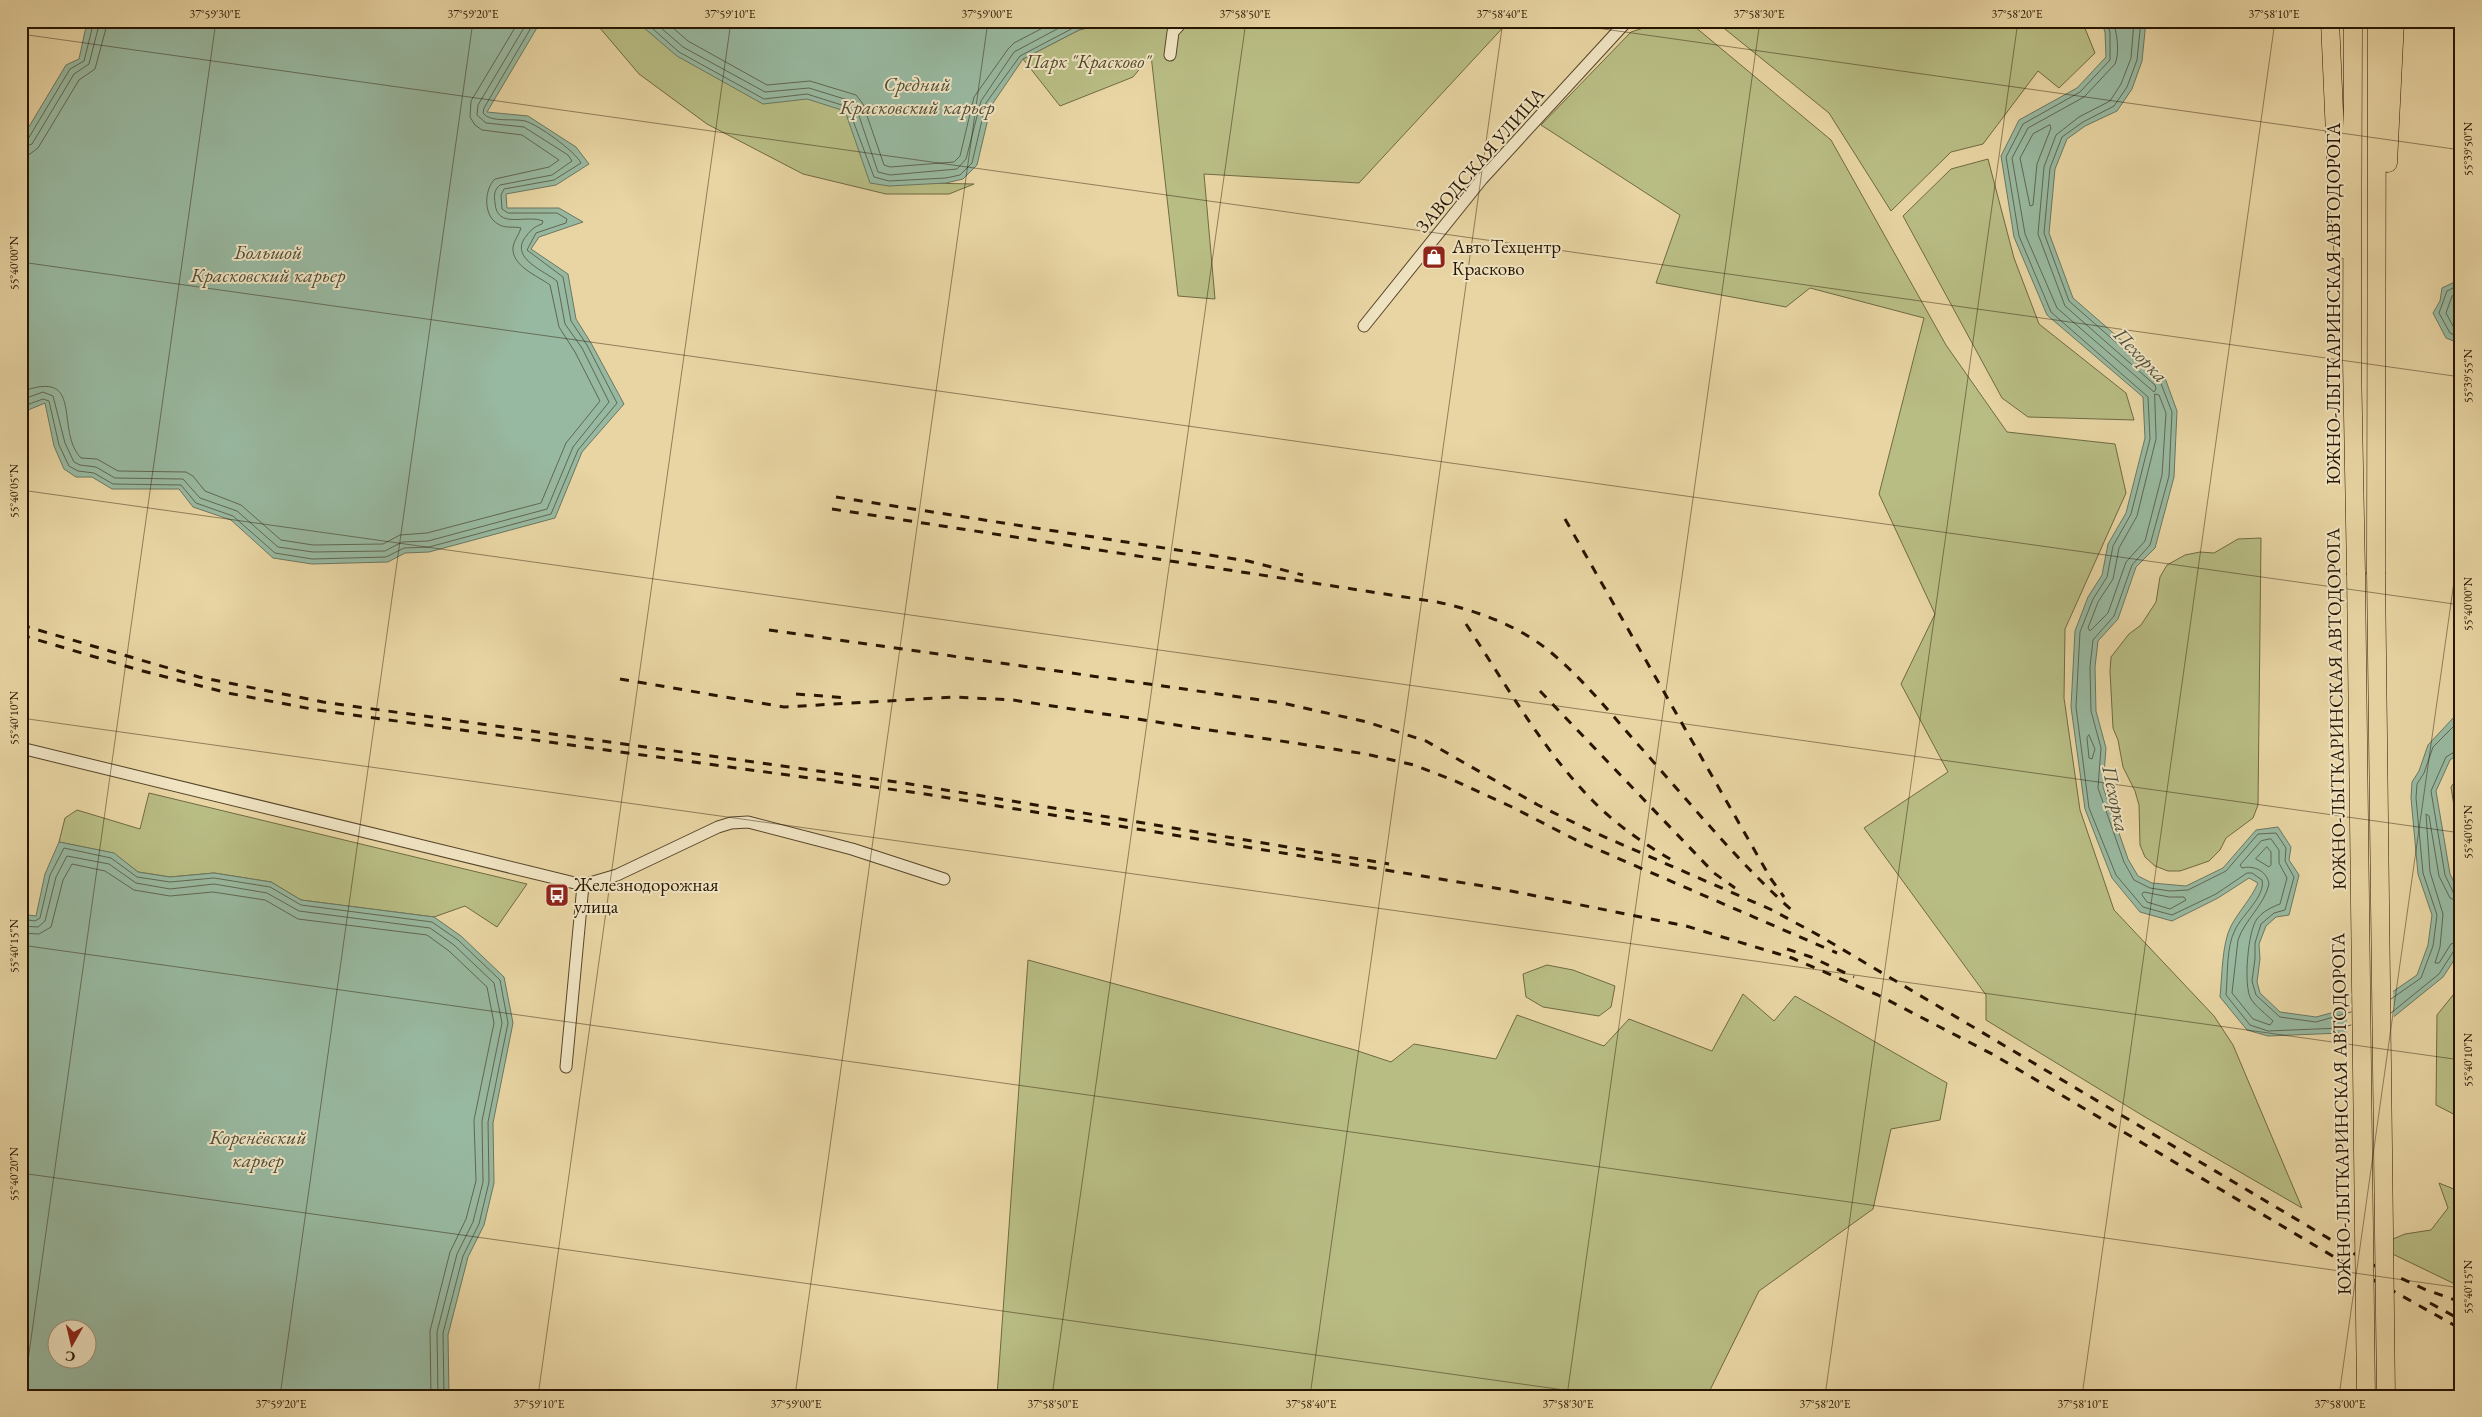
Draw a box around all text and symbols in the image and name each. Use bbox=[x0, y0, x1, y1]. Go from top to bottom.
text: 37°59'30"E bbox=[189, 6, 241, 22]
text: 37°59'20"E bbox=[447, 6, 499, 22]
text: 37°59'10"E bbox=[704, 6, 756, 22]
text: 37°59'00"E bbox=[961, 6, 1013, 22]
text: 37°58'50"E bbox=[1219, 6, 1271, 22]
text: 37°58'40"E bbox=[1476, 6, 1528, 22]
text: 37°58'30"E bbox=[1733, 6, 1785, 22]
text: 37°58'20"E bbox=[1991, 6, 2043, 22]
text: 37°58'10"E bbox=[2248, 6, 2300, 22]
park label: Парк "Красково" bbox=[1024, 49, 1152, 74]
water label: Средний Красковский карьер bbox=[838, 71, 995, 120]
street label: ЗАВОДСКАЯ УЛИЦА bbox=[1410, 81, 1551, 238]
street label: ЮЖНО-ЛЫТКАРИНСКАЯ АВТОДОРОГА bbox=[2321, 122, 2346, 485]
text: 55°39'50"N bbox=[2460, 122, 2476, 176]
place label: АвтоТехцентр Красково bbox=[1451, 234, 1561, 281]
text: 55°40'00"N bbox=[6, 236, 22, 290]
water label: Большой Красковский карьер bbox=[189, 239, 346, 288]
shop icon: АвтоТехцентр Красково bbox=[1421, 244, 1447, 270]
water label: Пехорка bbox=[2108, 321, 2174, 388]
text: 55°39'55"N bbox=[2460, 349, 2476, 403]
text: 55°40'05"N bbox=[6, 464, 22, 518]
street label: ЮЖНО-ЛЫТКАРИНСКАЯ АВТОДОРОГА bbox=[2320, 527, 2352, 890]
text: 55°40'00"N bbox=[2460, 577, 2476, 631]
text: 55°40'10"N bbox=[6, 691, 22, 745]
water label: Пехорка bbox=[2096, 762, 2136, 835]
text: 55°40'05"N bbox=[2460, 805, 2476, 859]
place label: Железнодорожная улица bbox=[573, 872, 719, 919]
bus stop icon: Железнодорожная улица bbox=[544, 882, 570, 908]
text: 55°40'15"N bbox=[6, 919, 22, 973]
street label: ЮЖНО-ЛЫТКАРИНСКАЯ АВТОДОРОГА bbox=[2325, 932, 2357, 1295]
text: 55°40'10"N bbox=[2460, 1033, 2476, 1087]
water label: Коренёвский карьер bbox=[208, 1124, 307, 1173]
text: 55°40'20"N bbox=[6, 1147, 22, 1201]
text: 55°40'15"N bbox=[2460, 1260, 2476, 1314]
north arrow bbox=[48, 1320, 98, 1370]
text: С bbox=[64, 1347, 76, 1366]
text: 37°59'20"E bbox=[255, 1396, 307, 1412]
text: 37°59'10"E bbox=[513, 1396, 565, 1412]
text: 37°59'00"E bbox=[770, 1396, 822, 1412]
text: 37°58'50"E bbox=[1027, 1396, 1079, 1412]
text: 37°58'40"E bbox=[1285, 1396, 1337, 1412]
text: 37°58'30"E bbox=[1542, 1396, 1594, 1412]
text: 37°58'20"E bbox=[1799, 1396, 1851, 1412]
text: 37°58'10"E bbox=[2057, 1396, 2109, 1412]
text: 37°58'00"E bbox=[2314, 1396, 2366, 1412]

